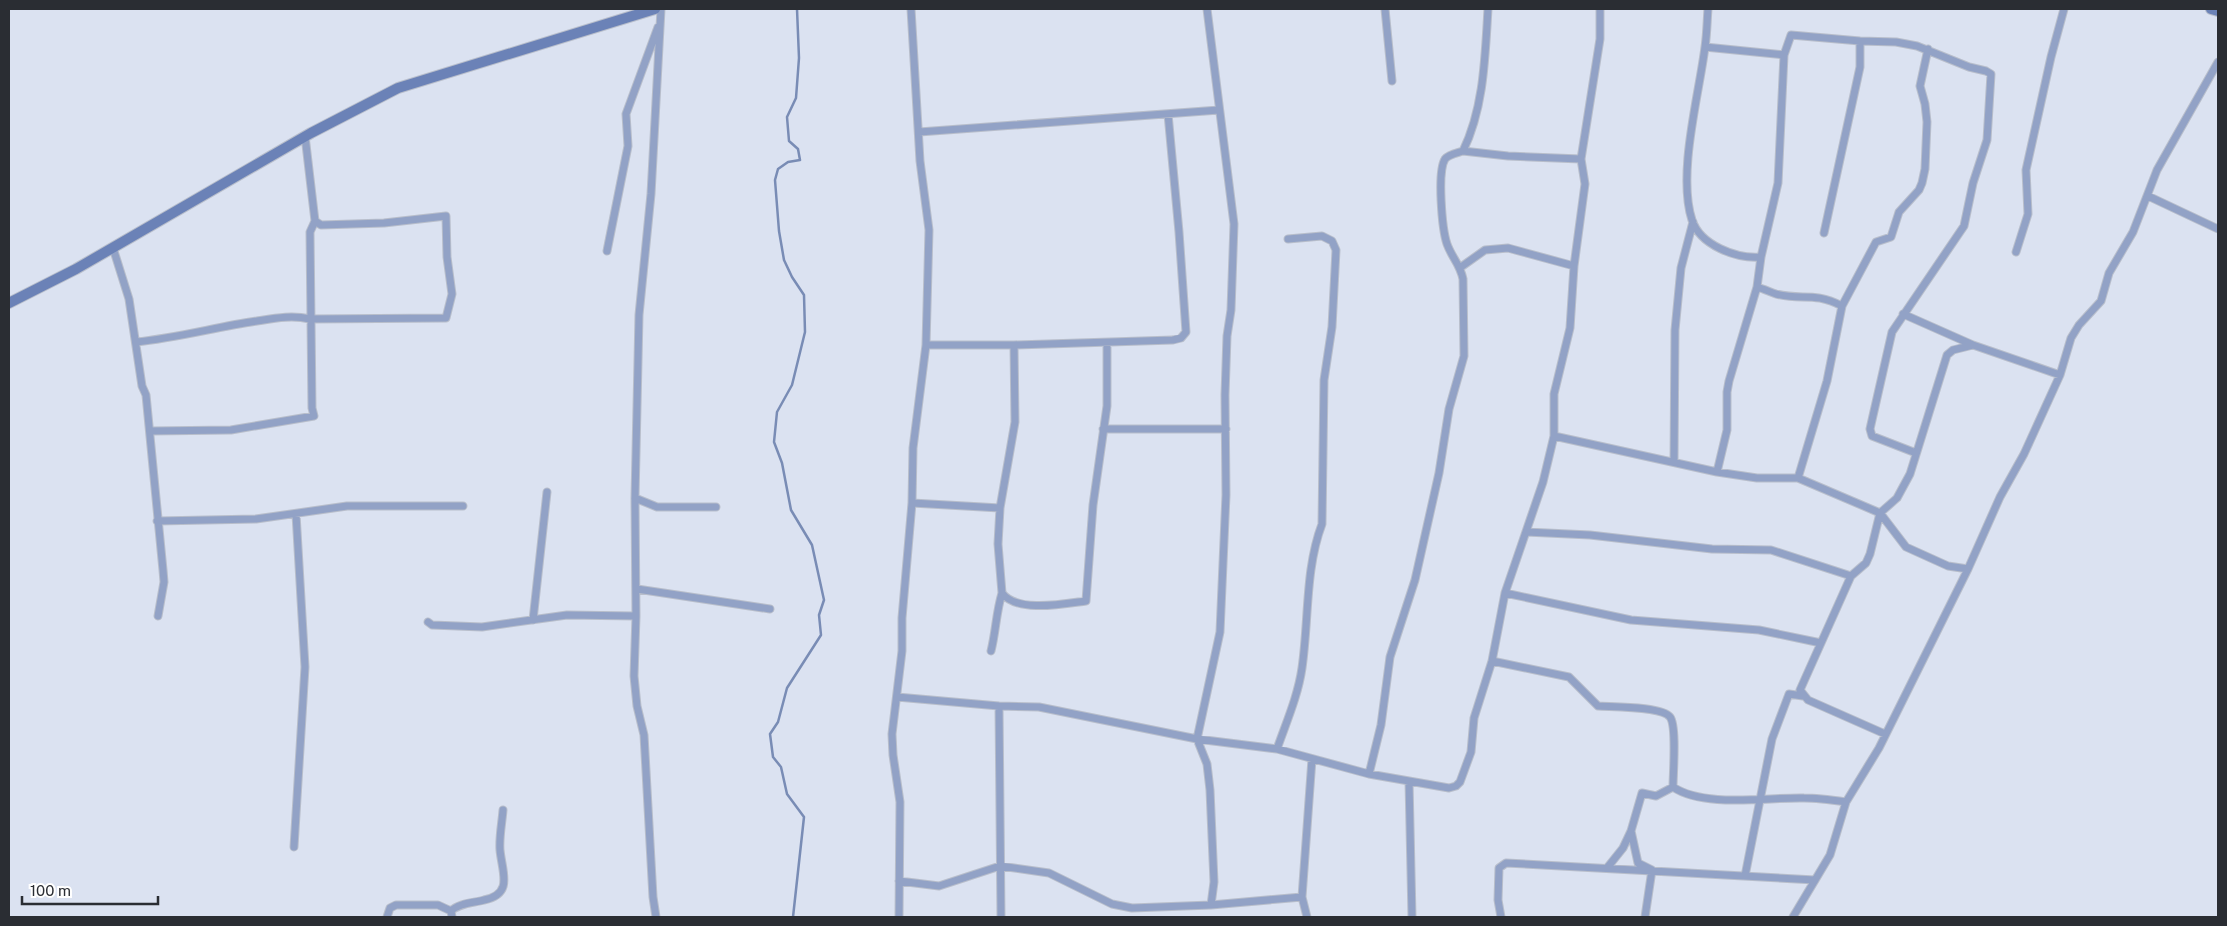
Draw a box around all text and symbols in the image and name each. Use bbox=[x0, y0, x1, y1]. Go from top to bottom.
scale bar bbox=[22, 874, 159, 906]
text: 100 m bbox=[30, 882, 71, 899]

